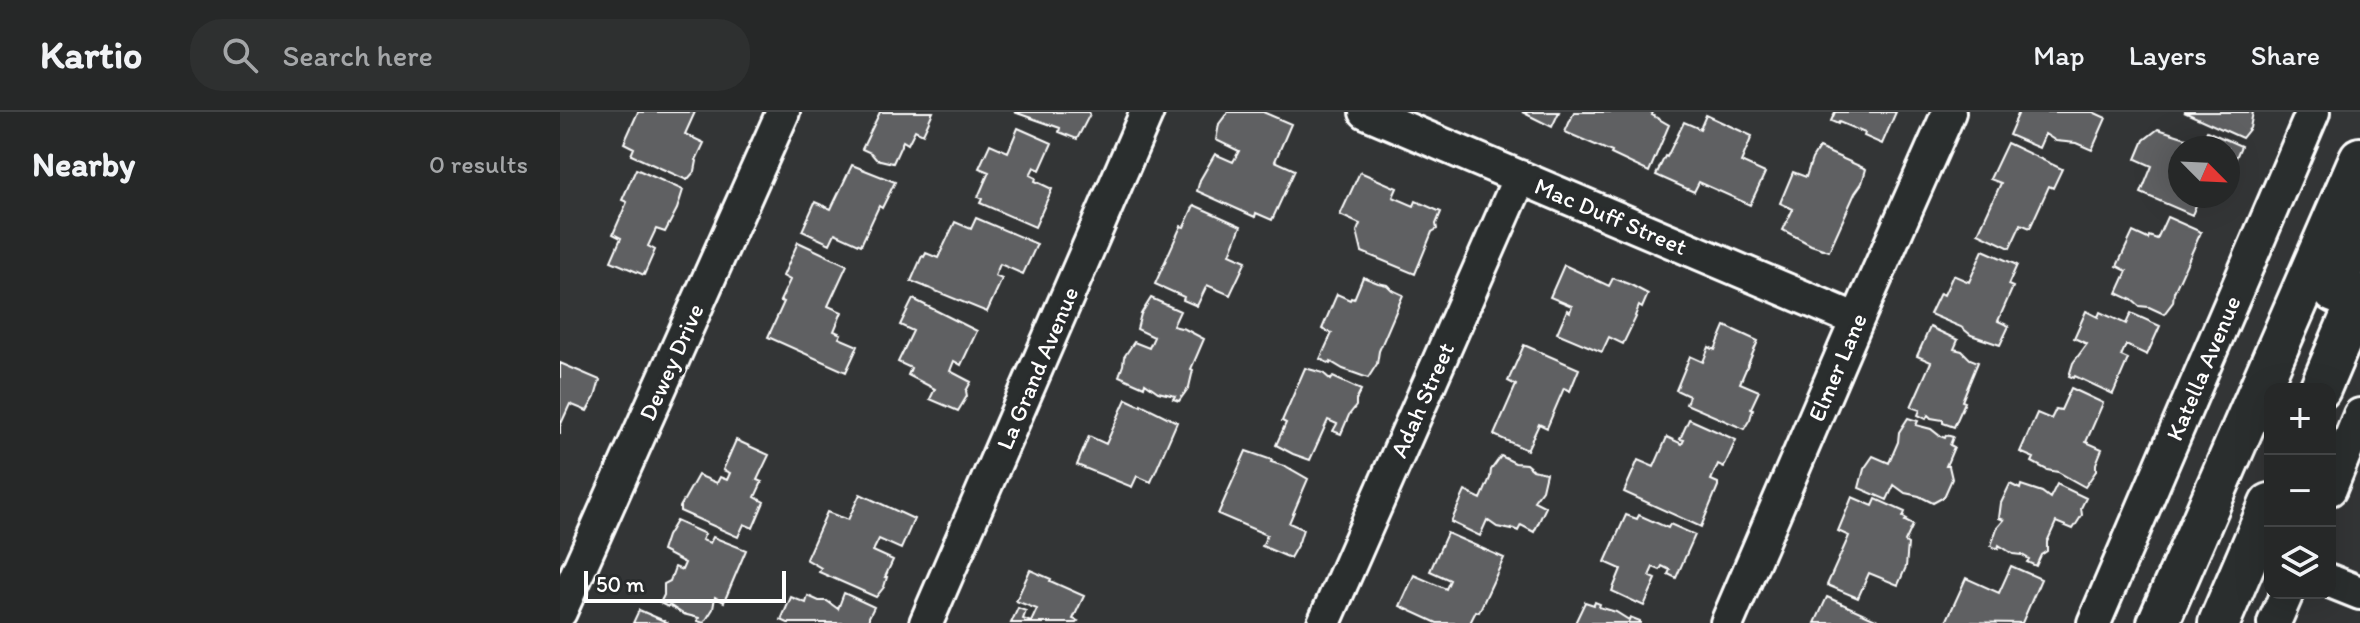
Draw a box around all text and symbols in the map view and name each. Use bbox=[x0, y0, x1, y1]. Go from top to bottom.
search box bbox=[190, 19, 750, 91]
text: Kartio bbox=[40, 32, 142, 78]
icon: search bbox=[218, 33, 262, 77]
text: Search here bbox=[282, 37, 433, 74]
text: Map bbox=[2033, 38, 2085, 72]
text: Layers bbox=[2129, 38, 2207, 72]
text: Share bbox=[2251, 38, 2320, 72]
north arrow bbox=[2168, 136, 2240, 208]
text: Nearby bbox=[32, 144, 135, 185]
text: 0 results bbox=[429, 148, 528, 180]
street label: Mac Duff Street bbox=[1530, 171, 1692, 261]
street label: La Grand Avenue bbox=[990, 282, 1084, 454]
street label: Katella Avenue bbox=[2159, 291, 2247, 445]
street label: Dewey Drive bbox=[632, 299, 710, 425]
street label: Elmer Lane bbox=[1801, 308, 1873, 426]
street label: Adah Street bbox=[1384, 338, 1460, 462]
map controls bbox=[2264, 383, 2336, 599]
button: + bbox=[2264, 383, 2336, 455]
button: − bbox=[2264, 455, 2336, 527]
button: layers bbox=[2264, 527, 2336, 599]
scale bar bbox=[584, 567, 786, 603]
text: 50 m bbox=[596, 571, 645, 598]

